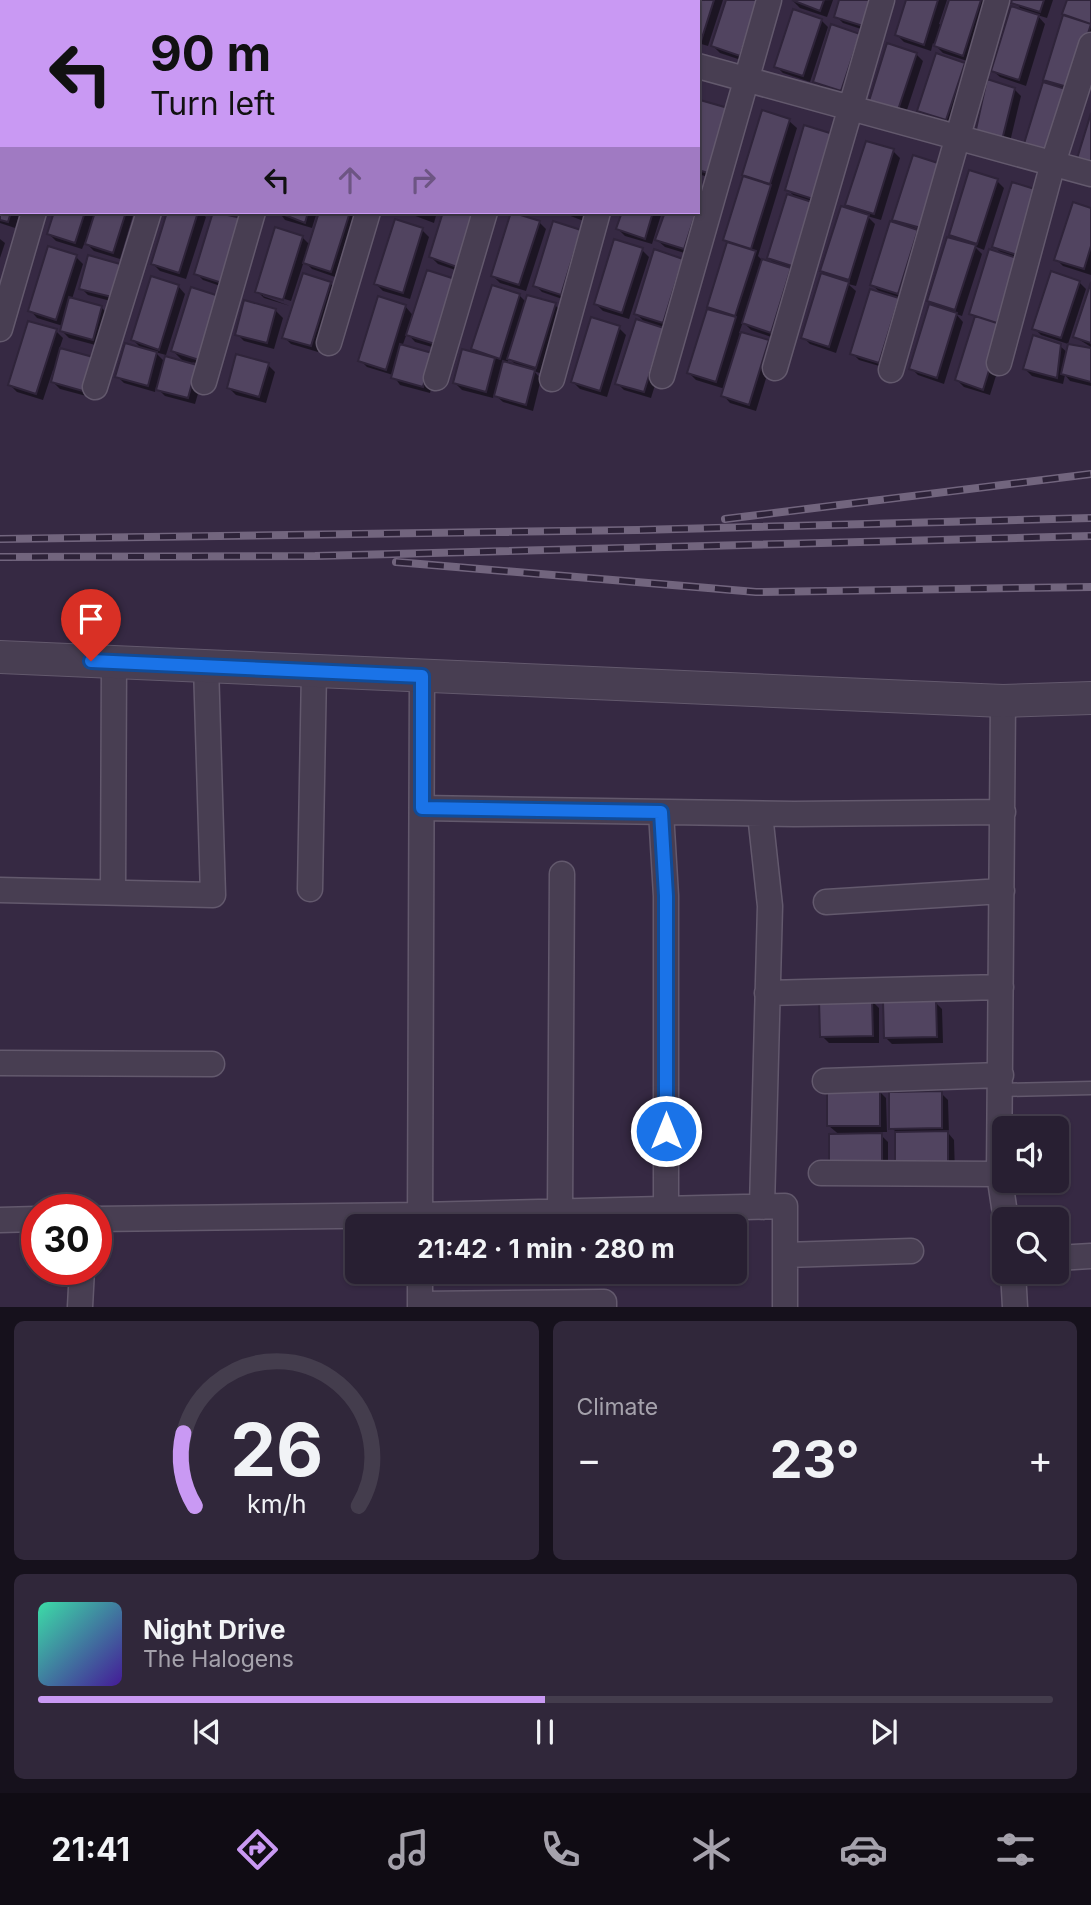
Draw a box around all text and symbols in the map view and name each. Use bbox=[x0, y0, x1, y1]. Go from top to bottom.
text: 90 m bbox=[150, 24, 271, 83]
icon: left bbox=[35, 28, 126, 119]
text: Turn left bbox=[150, 84, 275, 123]
icon: left bbox=[258, 161, 296, 199]
icon: ahead bbox=[331, 161, 369, 199]
icon: right bbox=[404, 161, 442, 199]
pin bbox=[61, 589, 121, 661]
icon: arrive bbox=[72, 600, 110, 638]
position arrow bbox=[629, 1094, 703, 1168]
map controls bbox=[992, 1116, 1069, 1284]
button: sound bbox=[992, 1116, 1069, 1193]
speed limit sign: 30 bbox=[21, 1194, 112, 1285]
button: search bbox=[992, 1207, 1069, 1284]
text: 21:42 · 1 min · 280 m bbox=[417, 1233, 675, 1264]
text: Climate bbox=[577, 1393, 658, 1421]
text: 26 bbox=[230, 1406, 323, 1495]
text: 23° bbox=[770, 1428, 860, 1491]
text: − bbox=[577, 1436, 602, 1482]
text: + bbox=[1028, 1436, 1053, 1482]
text: km/h bbox=[247, 1489, 306, 1519]
text: Night Drive bbox=[143, 1614, 285, 1645]
text: The Halogens bbox=[143, 1645, 294, 1673]
icon: previous bbox=[188, 1713, 226, 1751]
icon: pause bbox=[526, 1713, 564, 1751]
icon: next bbox=[865, 1713, 903, 1751]
icon: directions bbox=[233, 1825, 282, 1874]
icon: music bbox=[384, 1825, 433, 1874]
icon: phone bbox=[536, 1825, 585, 1874]
icon: climate bbox=[687, 1825, 736, 1874]
icon: car bbox=[839, 1825, 888, 1874]
icon: filters bbox=[991, 1825, 1040, 1874]
text: 21:41 bbox=[51, 1830, 130, 1869]

